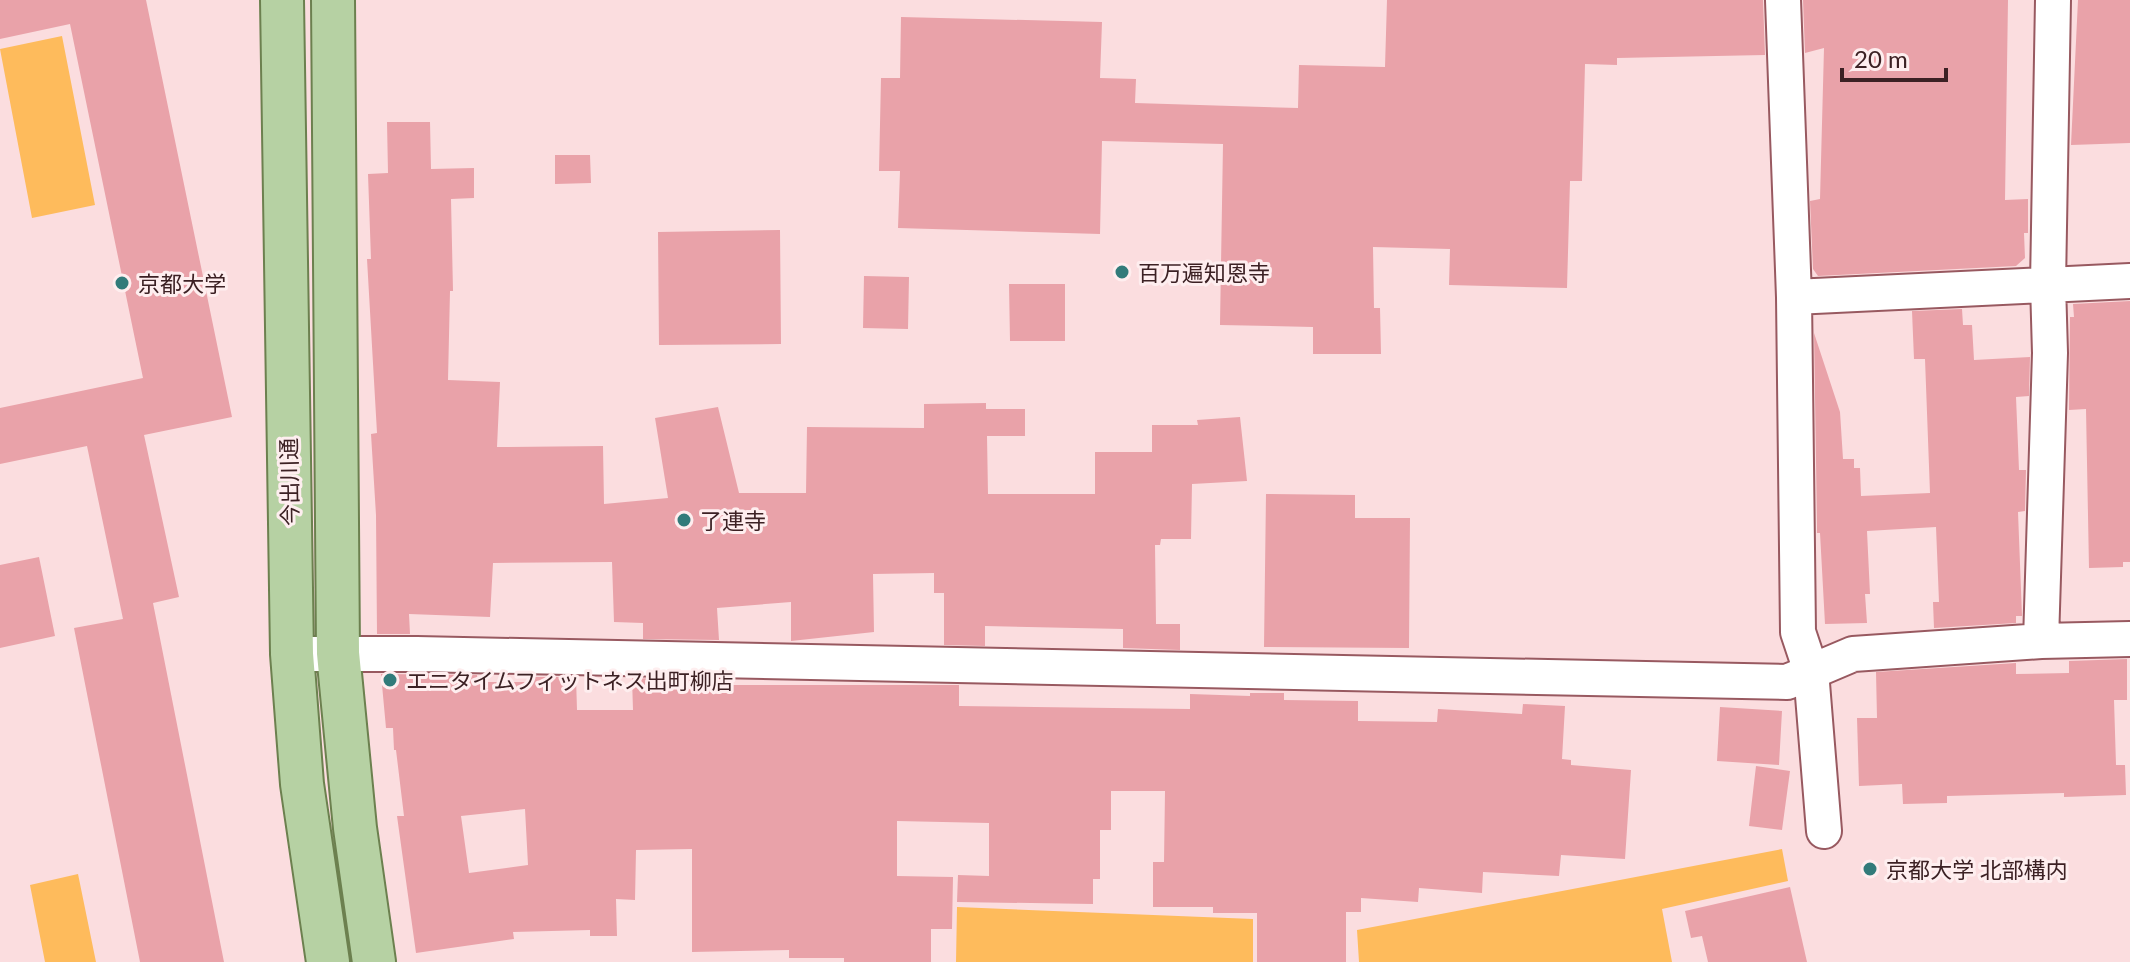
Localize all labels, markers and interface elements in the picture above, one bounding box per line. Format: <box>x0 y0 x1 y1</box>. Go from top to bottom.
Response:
scale bar <box>1842 32 1946 82</box>
text: 20 m <box>1854 44 1908 73</box>
place label: 百万遍知恩寺 <box>1138 259 1270 286</box>
marker: 百万遍知恩寺 <box>1113 263 1131 281</box>
place label: 京都大学 <box>138 270 226 297</box>
marker: 京都大学 <box>113 274 131 292</box>
street label: 今出川通 <box>275 438 303 526</box>
place label: 了連寺 <box>700 507 766 534</box>
marker: 了連寺 <box>675 511 693 529</box>
place label: エニタイムフィットネス出町柳店 <box>406 667 734 694</box>
marker: エニタイムフィットネス出町柳店 <box>381 671 399 689</box>
place label: 京都大学 北部構内 <box>1886 856 2068 883</box>
marker: 京都大学 北部構内 <box>1861 860 1879 878</box>

